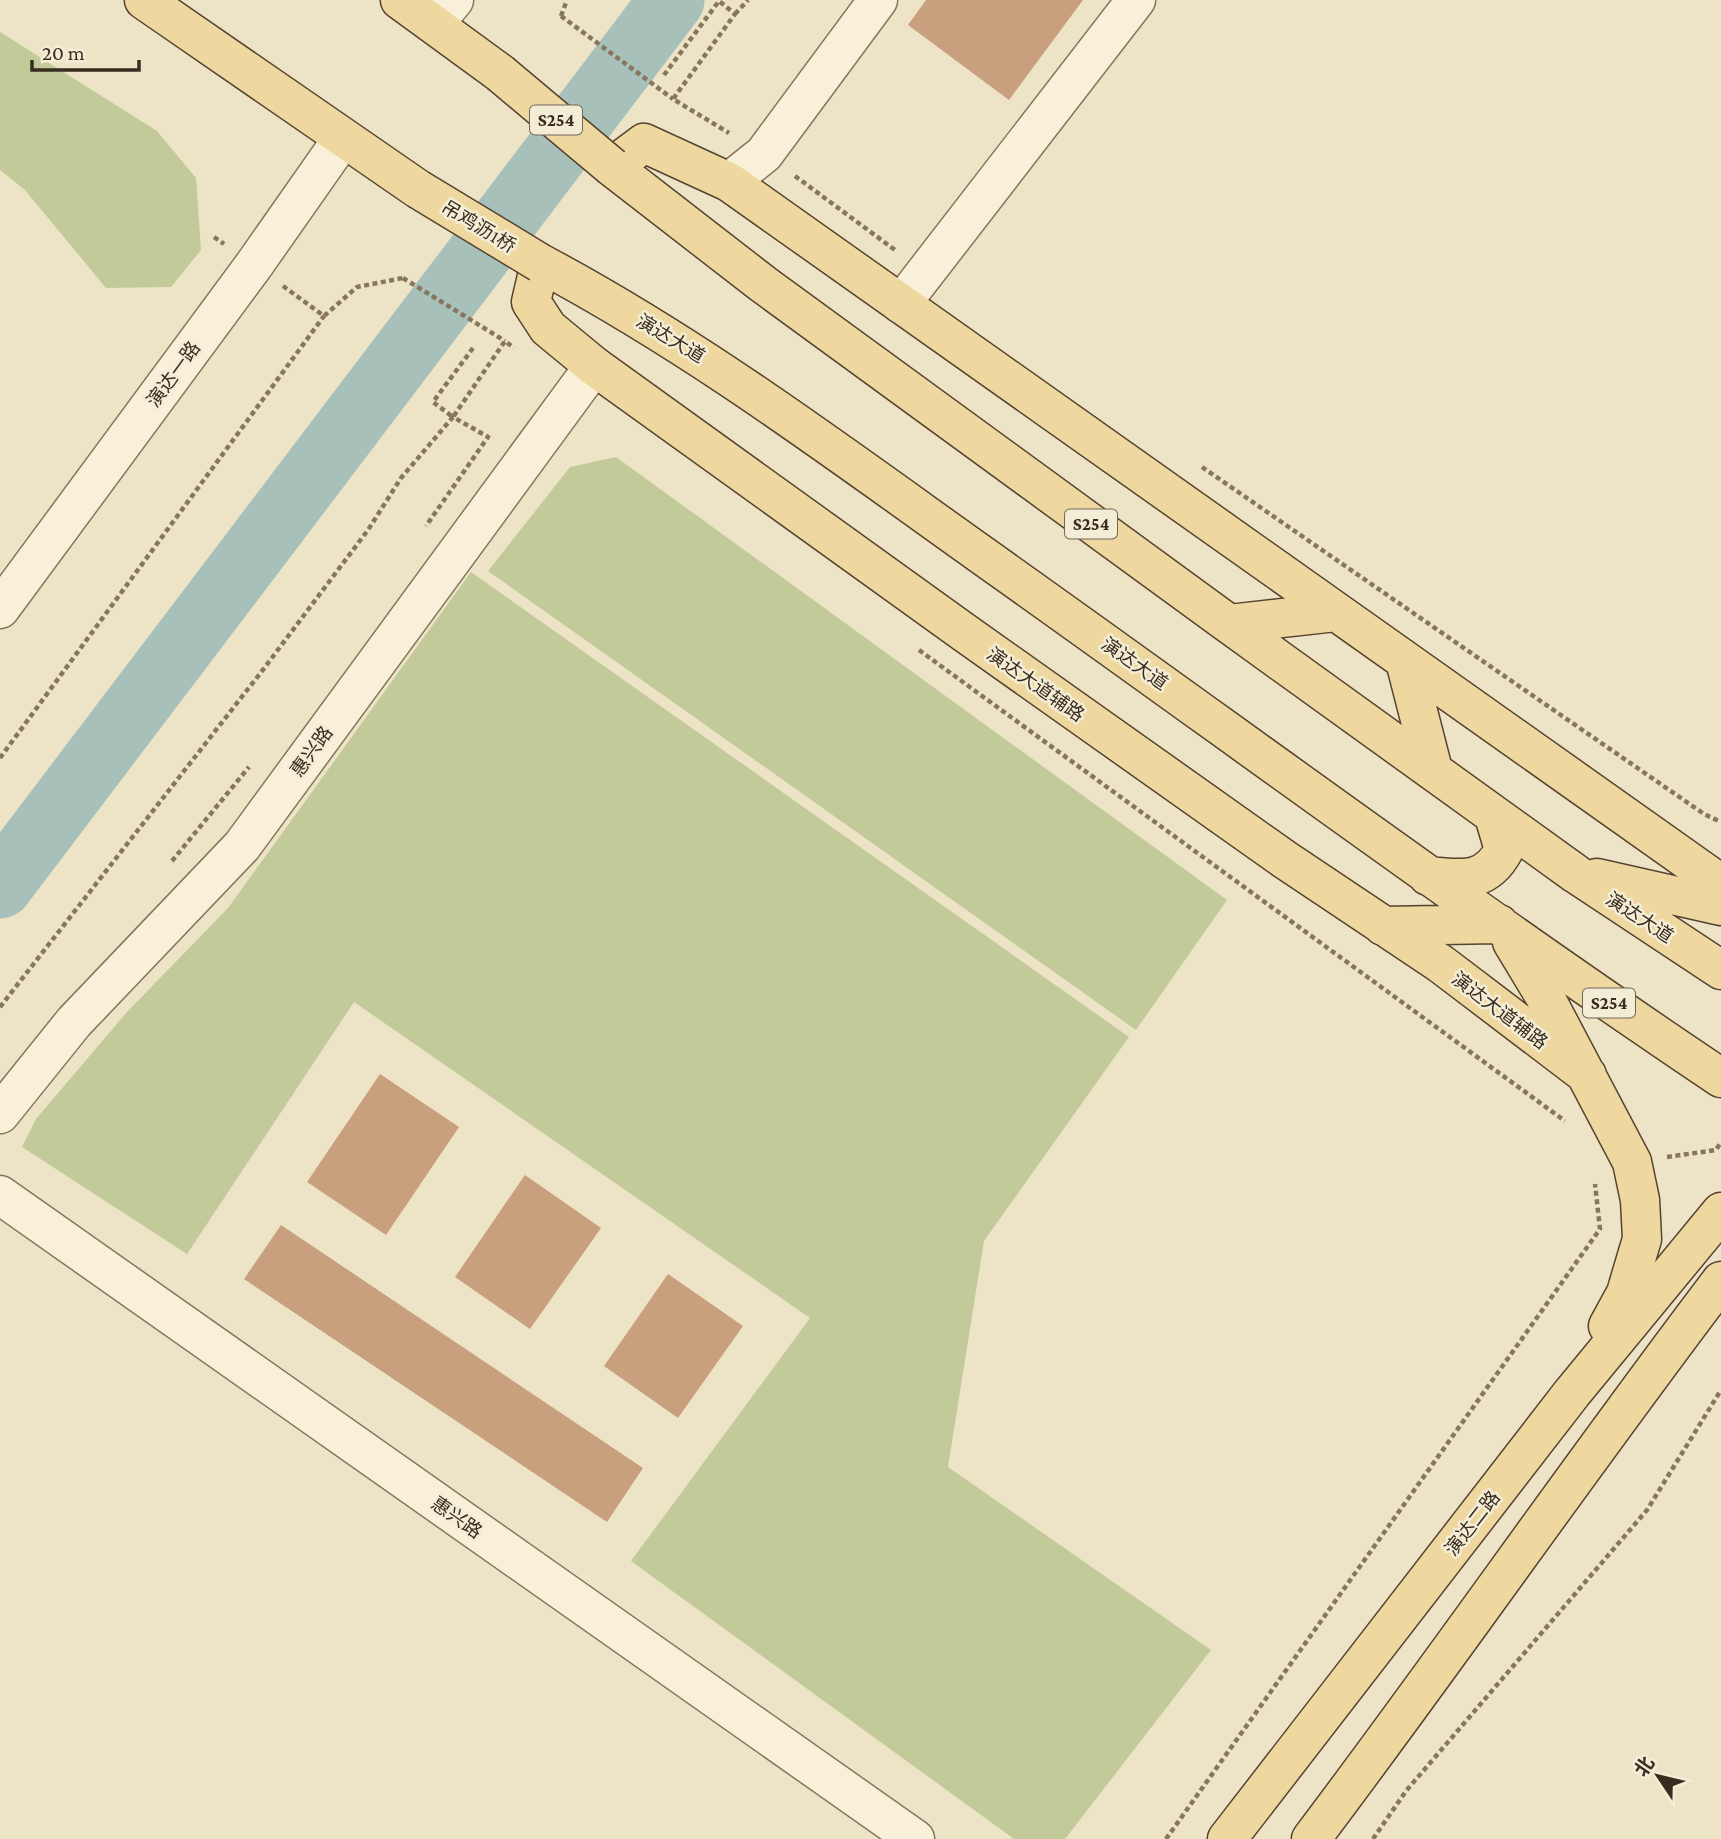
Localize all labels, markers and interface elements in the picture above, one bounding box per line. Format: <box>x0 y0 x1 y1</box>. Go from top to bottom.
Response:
scale bar <box>32 28 138 72</box>
text: 20 m <box>42 41 85 65</box>
road number: S254 <box>530 106 582 134</box>
street label: 吊鸡沥1桥 <box>438 196 519 257</box>
street label: 演达大道 <box>633 310 709 367</box>
street label: 演达一路 <box>143 337 204 411</box>
road number: S254 <box>1065 510 1117 538</box>
street label: 演达大道 <box>1098 633 1172 694</box>
street label: 演达大道辅路 <box>983 643 1088 726</box>
street label: 惠兴路 <box>286 722 337 781</box>
street label: 演达大道 <box>1602 888 1677 947</box>
street label: 演达大道辅路 <box>1448 968 1552 1053</box>
road number: S254 <box>1583 988 1635 1018</box>
street label: 演达二路 <box>1441 1487 1504 1560</box>
street label: 惠兴路 <box>427 1492 486 1542</box>
north arrow <box>1623 1741 1693 1811</box>
text: 北 <box>1630 1753 1659 1780</box>

